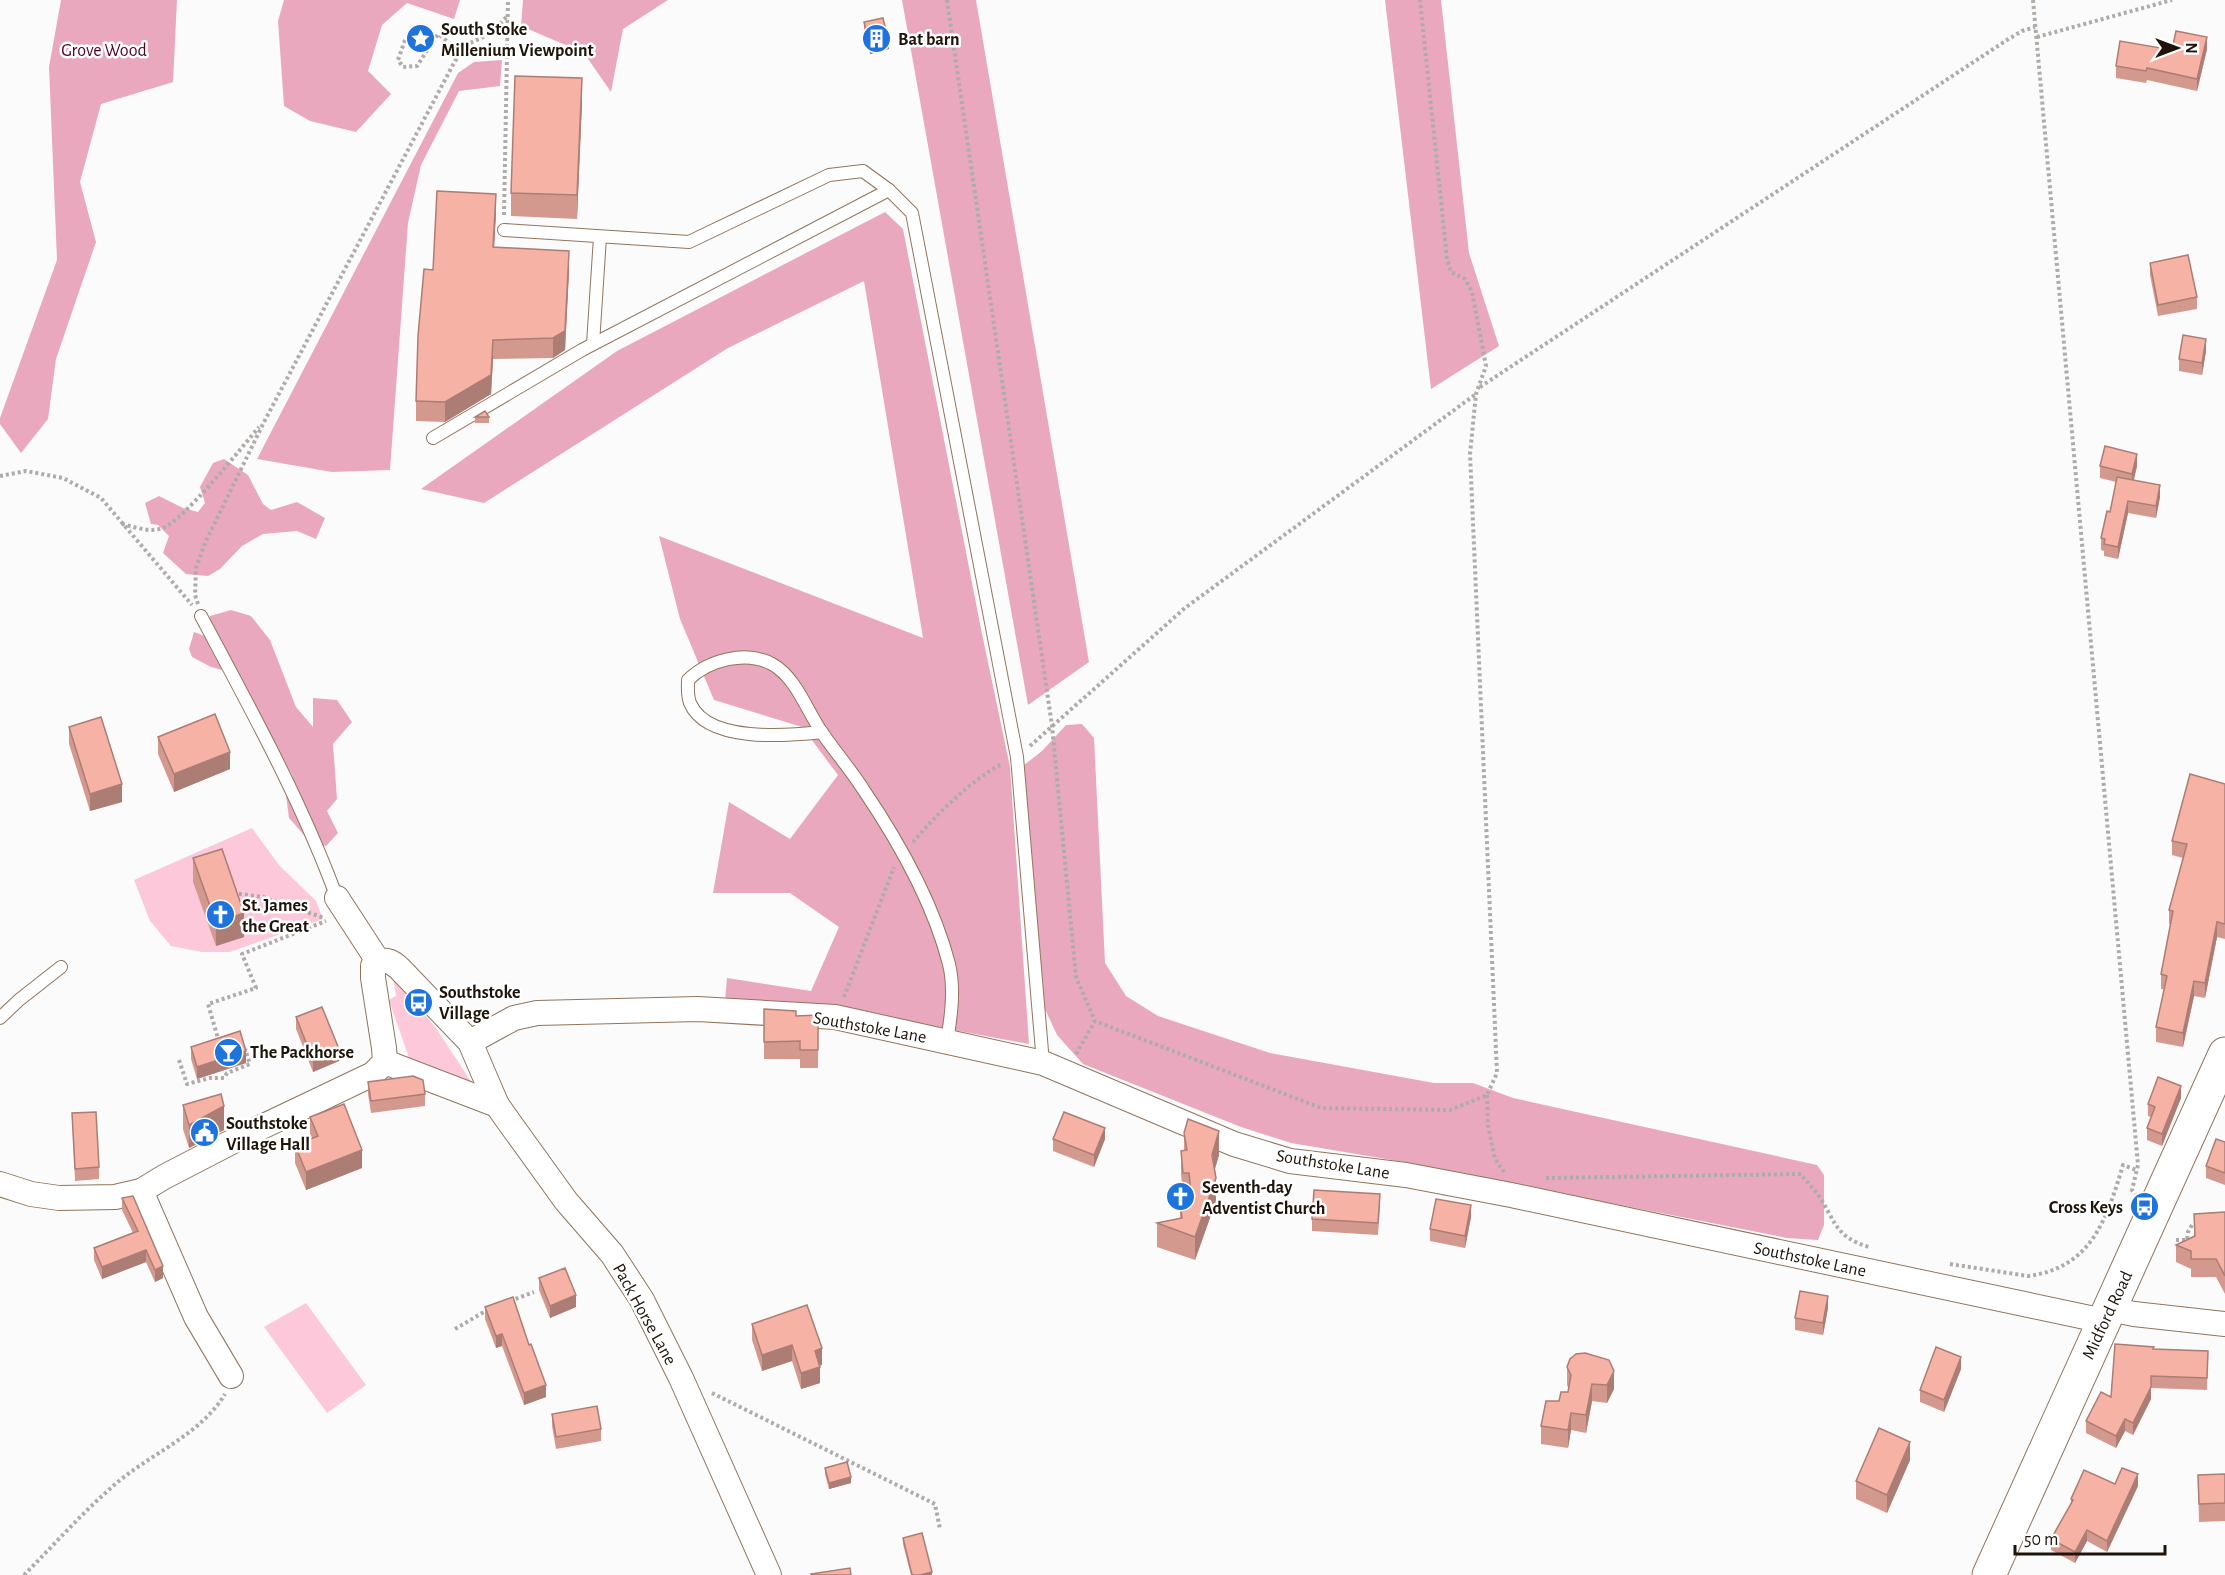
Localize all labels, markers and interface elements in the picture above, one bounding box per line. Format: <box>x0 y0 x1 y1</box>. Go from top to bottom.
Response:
north arrow <box>2147 18 2207 78</box>
place label: South Stoke Millenium Viewpoint <box>441 21 594 60</box>
place icon: South Stoke Millenium Viewpoint <box>404 23 436 55</box>
building icon: Bat barn <box>861 23 893 55</box>
place label: Bat barn <box>898 31 960 49</box>
park label: Grove Wood <box>61 42 147 60</box>
text: N <box>2183 42 2199 54</box>
place label: St. James the Great <box>242 897 309 936</box>
church icon: St. James the Great <box>205 899 237 931</box>
place label: Southstoke Village <box>439 984 521 1023</box>
bus stop icon: Southstoke Village <box>402 986 434 1018</box>
street label: Southstoke Lane <box>812 1009 928 1047</box>
bar icon: The Packhorse <box>213 1036 245 1068</box>
place label: The Packhorse <box>250 1044 354 1062</box>
place label: Southstoke Village Hall <box>226 1115 310 1154</box>
public building icon: Southstoke Village Hall <box>189 1117 221 1149</box>
street label: Southstoke Lane <box>1275 1147 1391 1183</box>
place label: Seventh-day Adventist Church <box>1202 1179 1325 1218</box>
church icon: Seventh-day Adventist Church <box>1165 1181 1197 1213</box>
bus stop icon: Cross Keys <box>2128 1191 2160 1223</box>
place label: Cross Keys <box>2049 1199 2123 1217</box>
street label: Southstoke Lane <box>1752 1239 1868 1281</box>
street label: Pack Horse Lane <box>609 1261 679 1368</box>
street label: Midford Road <box>2080 1268 2136 1363</box>
scale bar <box>2015 1518 2165 1556</box>
text: 50 m <box>2024 1531 2058 1549</box>

